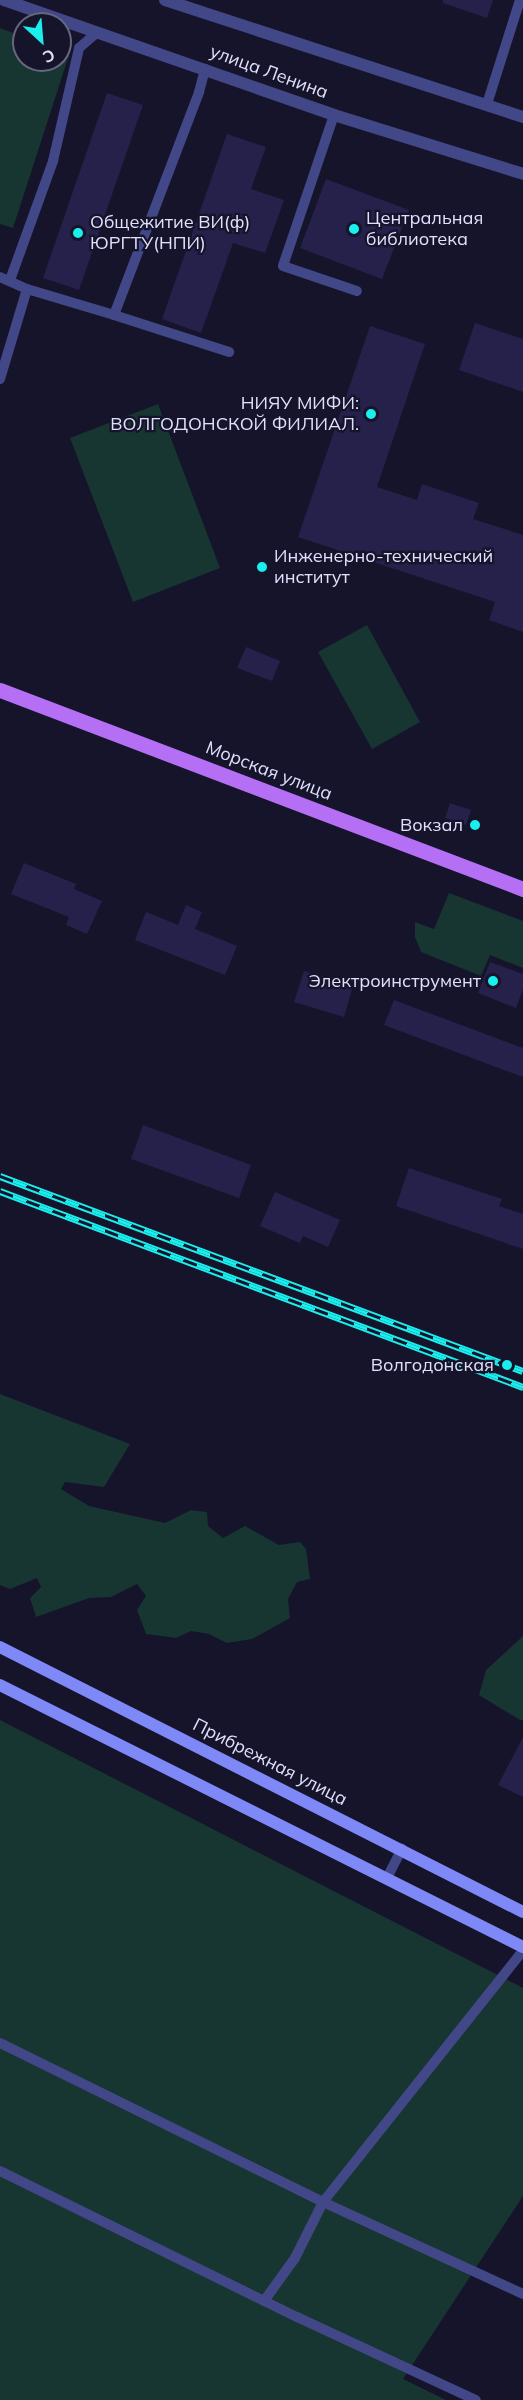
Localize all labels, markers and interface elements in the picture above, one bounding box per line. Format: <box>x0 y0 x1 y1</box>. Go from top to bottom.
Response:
north arrow <box>12 12 72 72</box>
street label: улица Ленина <box>207 41 331 103</box>
text: С <box>40 45 58 68</box>
place label: Центральная библиотека <box>366 208 483 250</box>
place label: Общежитие ВИ(ф) ЮРГТУ(НПИ) <box>90 212 250 254</box>
marker: Центральная библиотека <box>347 222 361 236</box>
marker: Общежитие ВИ(ф) ЮРГТУ(НПИ) <box>71 226 85 240</box>
place label: НИЯУ МИФИ: ВОЛГОДОНСКОЙ ФИЛИАЛ. <box>110 393 359 436</box>
marker: НИЯУ МИФИ: ВОЛГОДОНСКОЙ ФИЛИАЛ. <box>364 407 378 421</box>
place label: Инженерно-технический институт <box>274 546 493 588</box>
marker: Инженерно-технический институт <box>255 560 269 574</box>
street label: Морская улица <box>203 737 335 805</box>
place label: Вокзал <box>400 814 463 836</box>
marker: Вокзал <box>468 818 482 832</box>
place label: Электроинструмент <box>309 970 481 992</box>
marker: Электроинструмент <box>486 974 500 988</box>
place label: Волгодонская <box>371 1354 494 1376</box>
marker: Волгодонская <box>498 1356 516 1374</box>
street label: Прибрежная улица <box>189 1714 351 1810</box>

